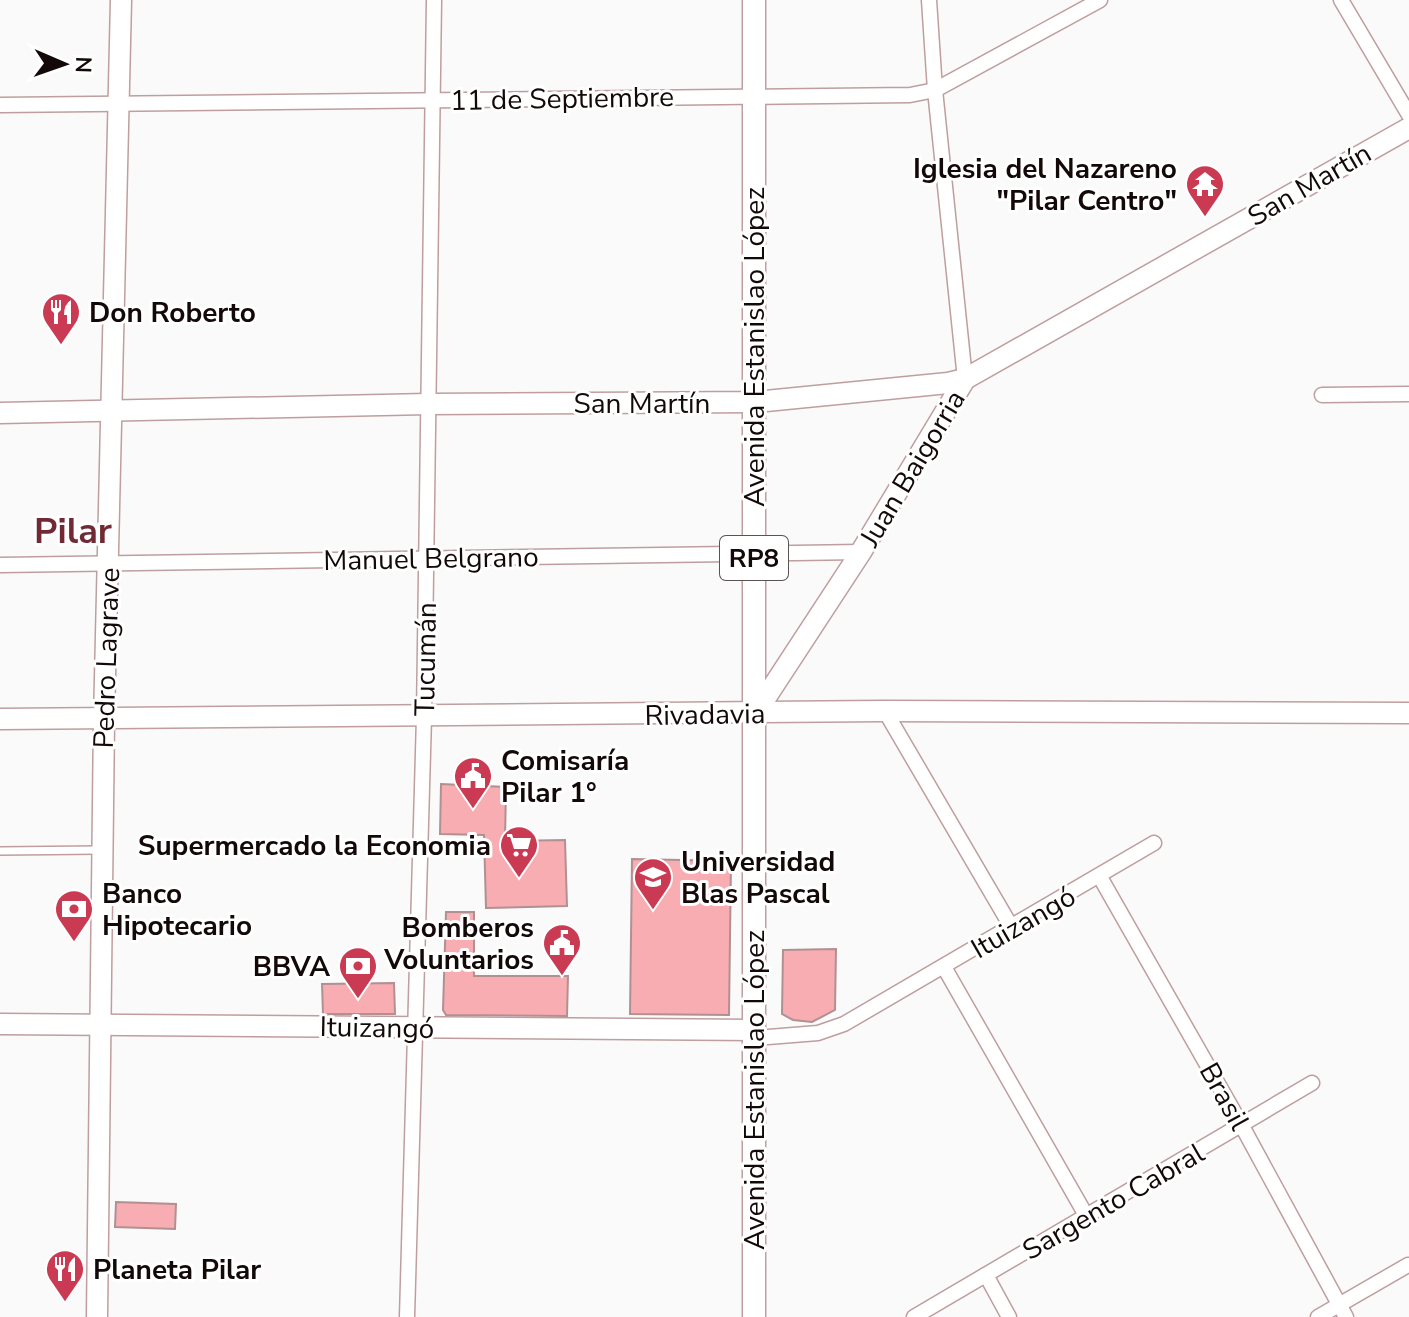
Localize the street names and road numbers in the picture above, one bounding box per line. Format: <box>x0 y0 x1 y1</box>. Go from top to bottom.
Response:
street label: 11 de Septiembre <box>450 78 674 120</box>
street label: San Martín <box>1241 134 1378 236</box>
street label: Avenida Estanislao López <box>736 187 774 507</box>
street label: Juan Baigorria <box>851 383 975 555</box>
street label: San Martín <box>574 385 710 423</box>
road number: RP8 <box>720 536 788 580</box>
street label: Manuel Belgrano <box>323 538 539 580</box>
street label: Pedro Lagrave <box>85 567 129 749</box>
street label: Tucumán <box>406 602 446 716</box>
street label: Rivadavia <box>644 695 766 735</box>
street label: Ituizangó <box>964 878 1083 968</box>
street label: Avenida Estanislao López <box>736 930 774 1250</box>
street label: Ituizangó <box>319 1008 435 1048</box>
street label: Brasil <box>1190 1056 1259 1138</box>
street label: Sargento Cabral <box>1016 1134 1212 1269</box>

